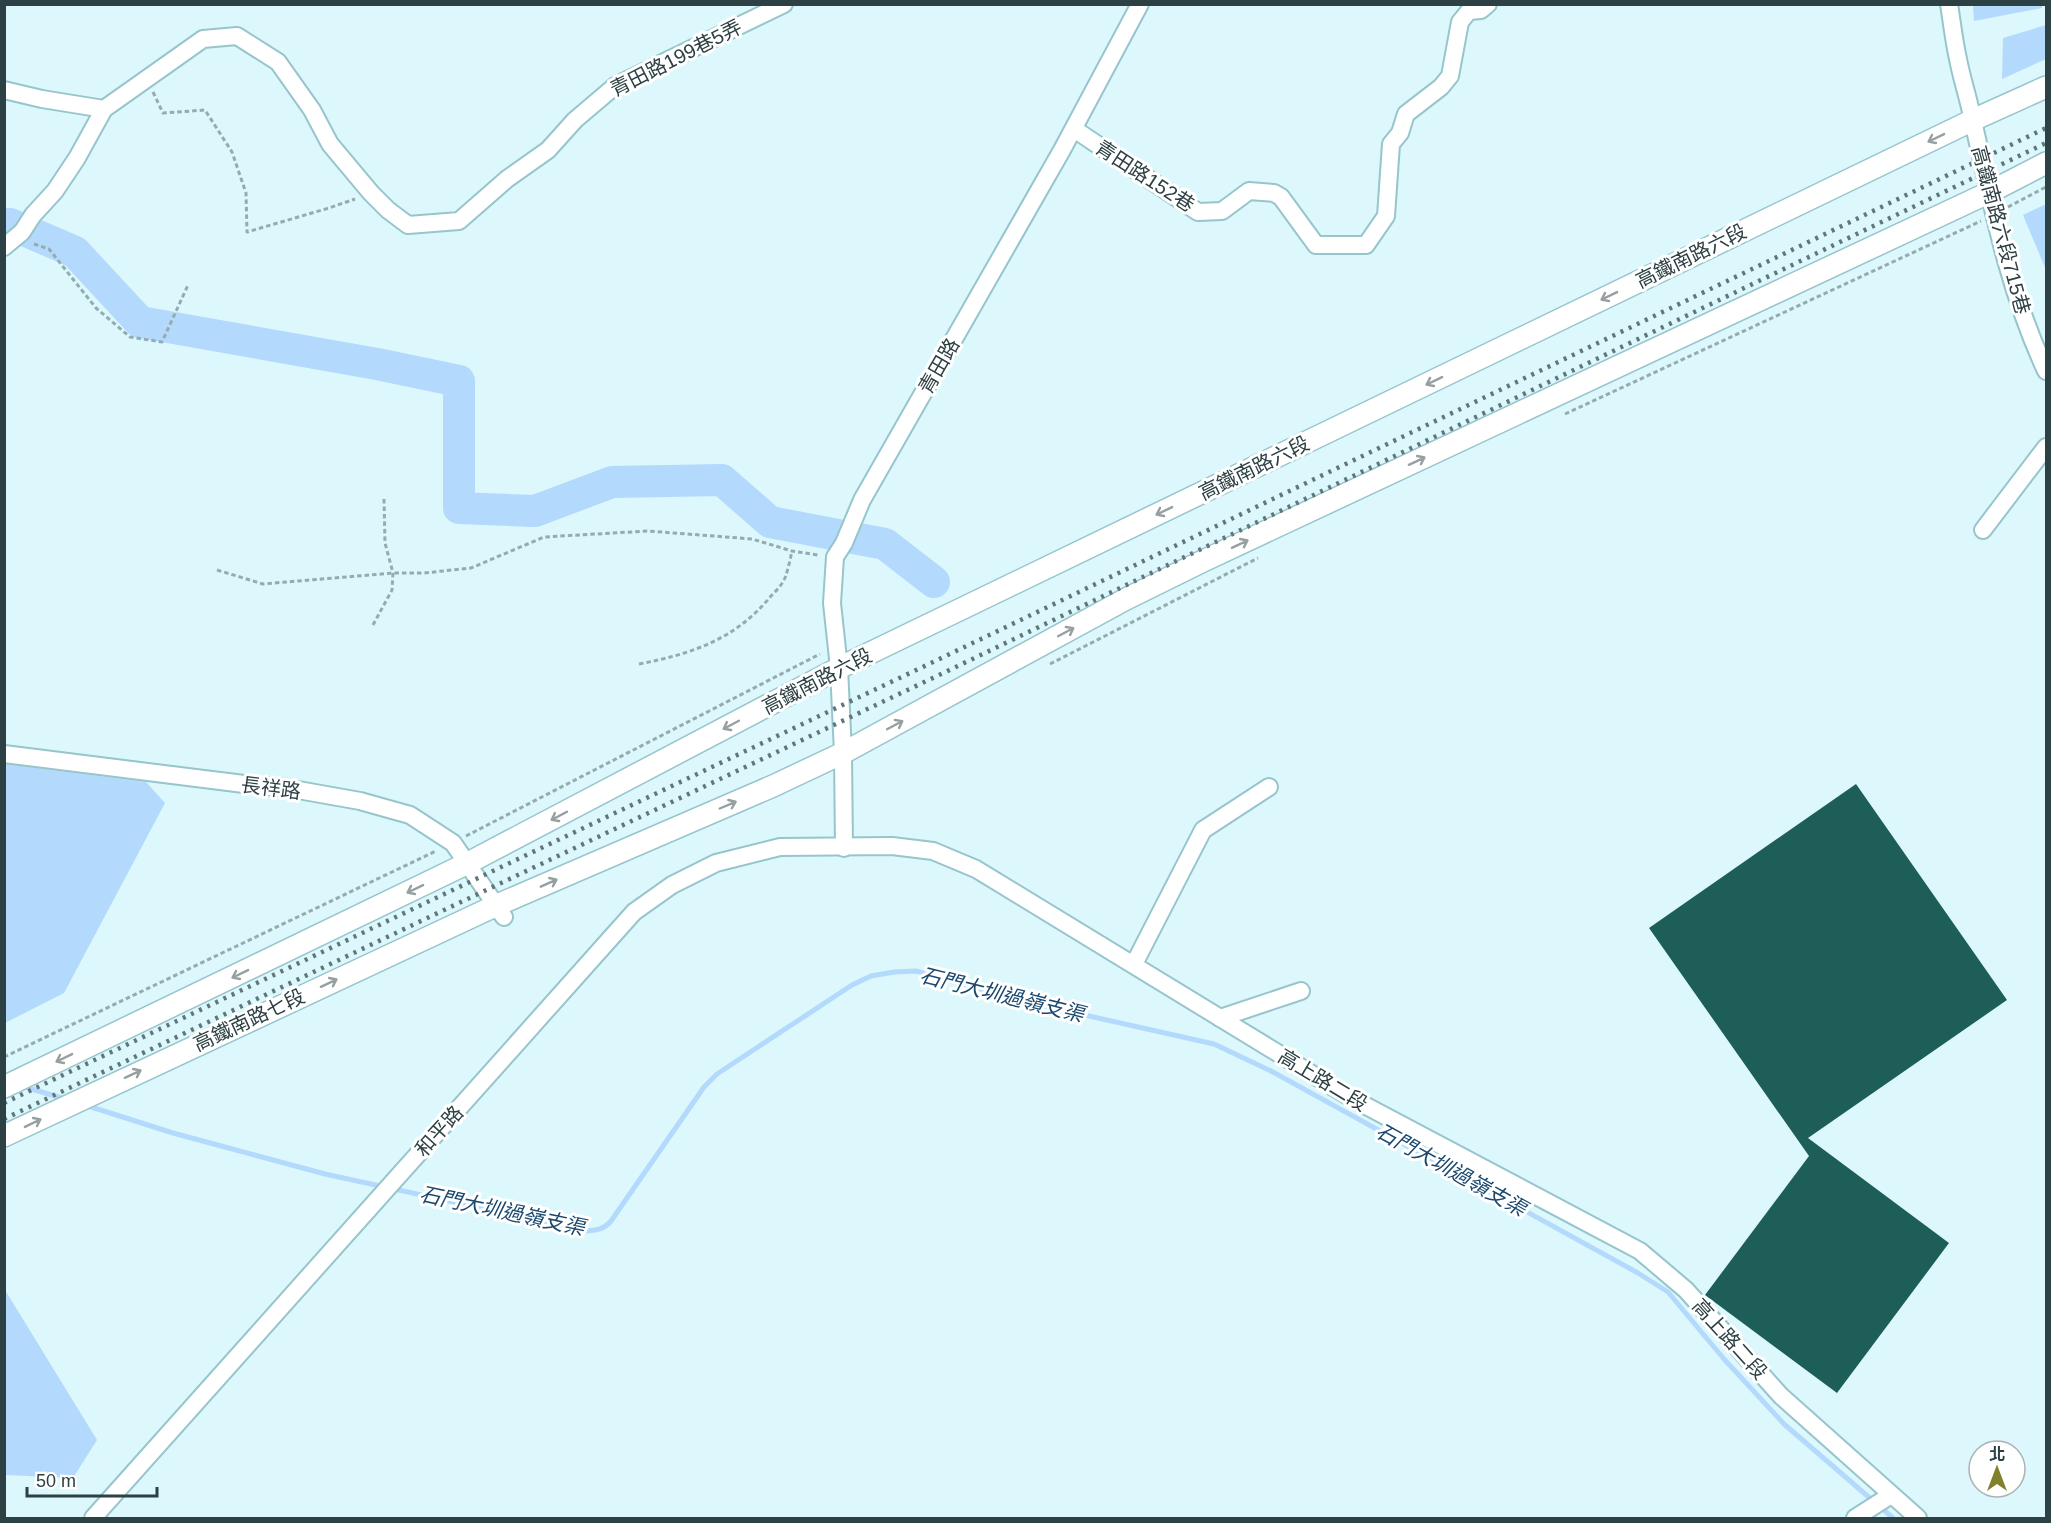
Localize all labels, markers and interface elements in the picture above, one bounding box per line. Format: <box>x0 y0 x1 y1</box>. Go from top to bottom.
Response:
street label: 青田路199巷5弄 <box>607 15 745 101</box>
one-way arrow <box>1928 132 1946 144</box>
street label: 青田路152巷 <box>1091 136 1199 216</box>
street label: 高鐵南路六段715巷 <box>1968 143 2034 317</box>
street label: 高鐵南路六段 <box>1632 220 1750 292</box>
one-way arrow <box>1601 290 1619 302</box>
street label: 青田路 <box>914 335 964 397</box>
one-way arrow <box>1425 375 1443 387</box>
street label: 高鐵南路六段 <box>1195 432 1313 504</box>
one-way arrow <box>1407 454 1425 466</box>
one-way arrow <box>1155 506 1173 518</box>
one-way arrow <box>1231 537 1249 549</box>
one-way arrow <box>1057 626 1074 638</box>
street label: 高鐵南路六段 <box>759 644 875 718</box>
one-way arrow <box>885 719 903 730</box>
one-way arrow <box>723 720 741 731</box>
street label: 長祥路 <box>240 773 302 803</box>
one-way arrow <box>718 799 736 811</box>
one-way arrow <box>551 810 568 822</box>
one-way arrow <box>539 877 557 888</box>
one-way arrow <box>407 883 425 895</box>
water label: 石門大圳過嶺支渠 <box>918 963 1089 1027</box>
one-way arrow <box>231 968 249 980</box>
one-way arrow <box>320 977 338 989</box>
street label: 高鐵南路七段 <box>190 985 308 1055</box>
street label: 高上路二段 <box>1274 1045 1372 1115</box>
one-way arrow <box>55 1053 73 1065</box>
one-way arrow <box>124 1068 142 1080</box>
street label: 和平路 <box>411 1101 467 1161</box>
one-way arrow <box>23 1116 41 1128</box>
water label: 石門大圳過嶺支渠 <box>1372 1119 1533 1222</box>
water label: 石門大圳過嶺支渠 <box>418 1182 590 1240</box>
street label: 高上路二段 <box>1688 1294 1772 1384</box>
north arrow <box>1967 1439 2027 1499</box>
text: 北 <box>1989 1446 2005 1463</box>
scale bar <box>27 1460 158 1498</box>
text: 50 m <box>36 1471 76 1491</box>

